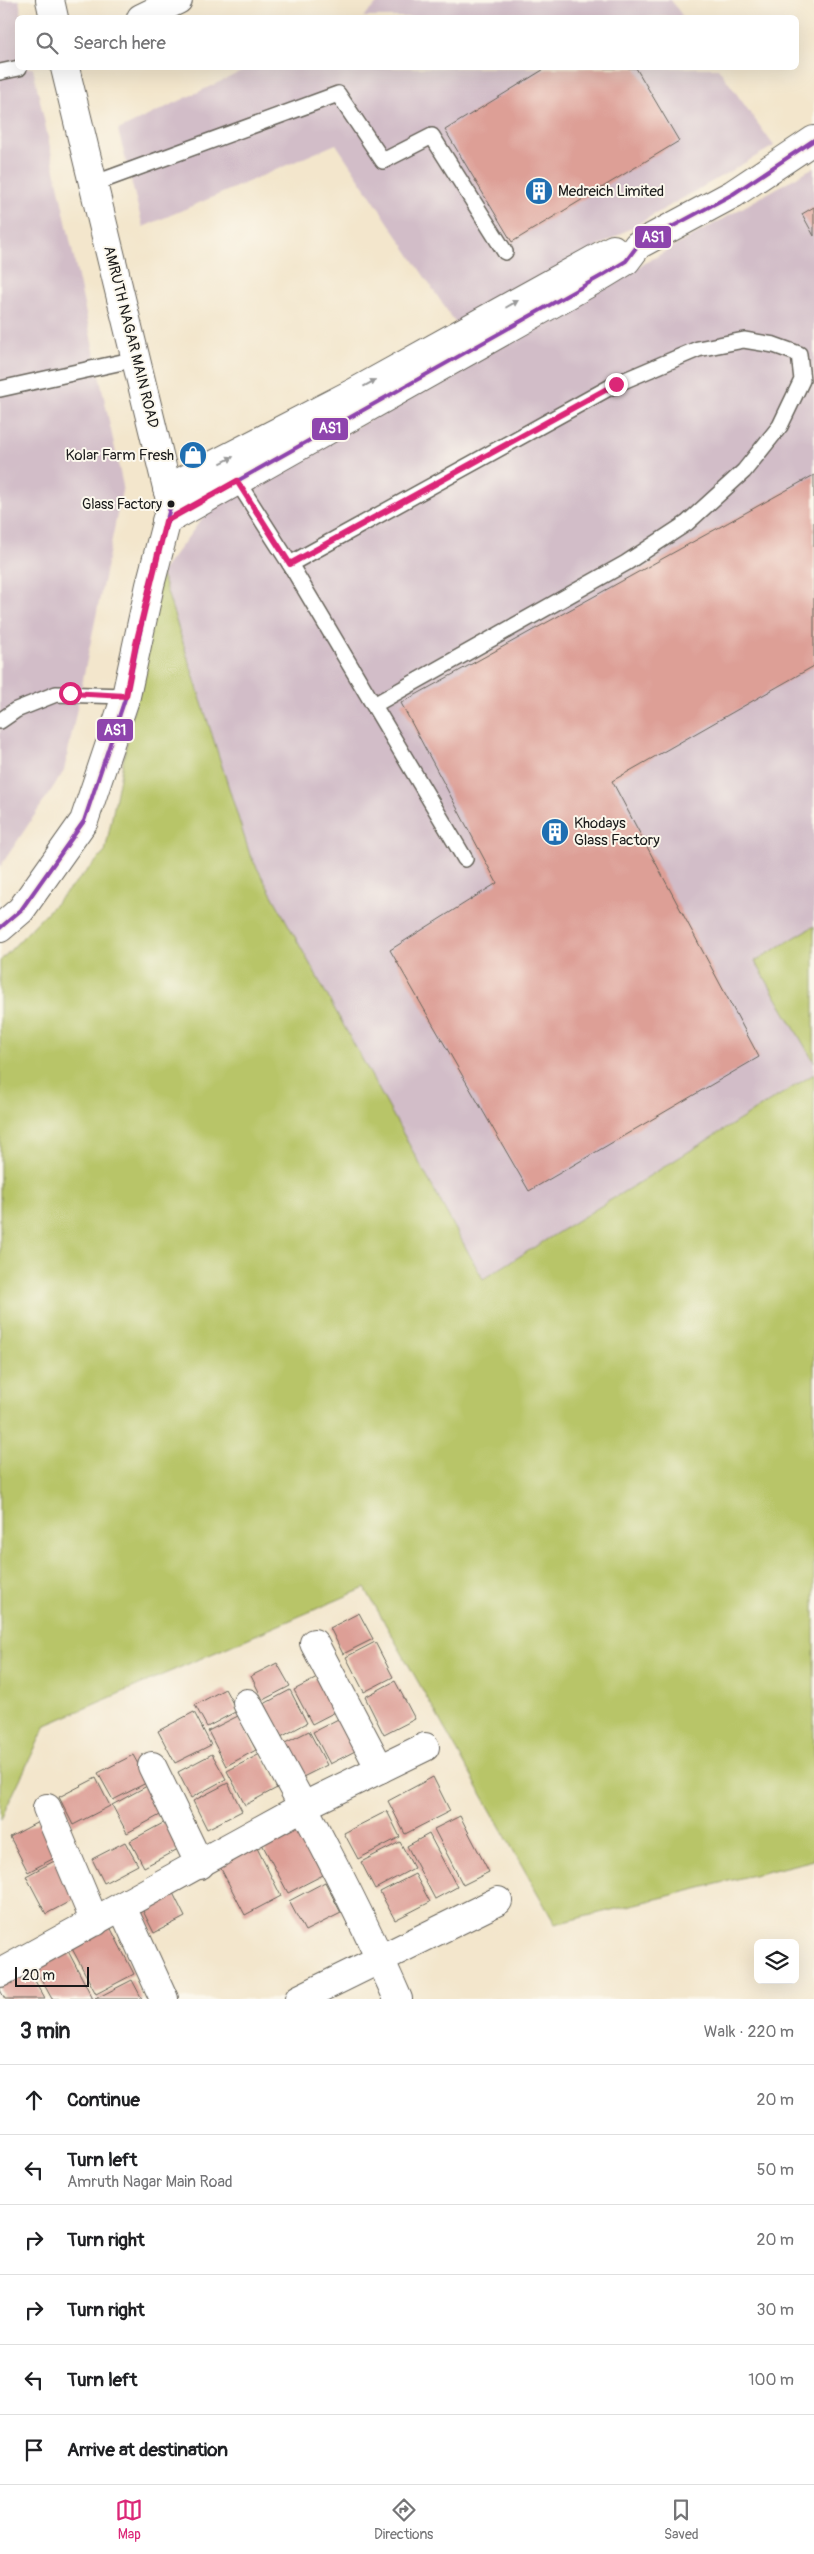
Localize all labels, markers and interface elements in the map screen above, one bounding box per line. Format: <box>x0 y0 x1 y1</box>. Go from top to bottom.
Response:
search box <box>15 15 799 70</box>
icon: search <box>33 29 61 57</box>
text: Search here <box>73 31 166 55</box>
building icon: Medreich Limited <box>524 176 554 206</box>
place label: Medreich Limited <box>558 182 664 201</box>
line badge: AS1 <box>634 225 672 249</box>
text: AS1 <box>642 229 664 246</box>
street label: AMRUTH NAGAR MAIN ROAD <box>99 244 163 430</box>
one-way arrow <box>506 300 519 309</box>
route end <box>605 373 628 396</box>
one-way arrow <box>363 379 377 388</box>
line badge: AS1 <box>311 417 349 441</box>
text: AS1 <box>319 420 341 437</box>
shop icon: Kolar Farm Fresh <box>178 440 208 470</box>
place label: Kolar Farm Fresh <box>65 446 174 465</box>
one-way arrow <box>219 456 234 464</box>
place label: Glass Factory <box>82 496 162 513</box>
marker: Glass Factory <box>166 499 176 509</box>
route start <box>59 682 82 705</box>
line badge: AS1 <box>96 718 134 742</box>
text: AS1 <box>104 722 126 739</box>
place label: Khodays Glass Factory <box>574 814 660 850</box>
building icon: Khodays Glass Factory <box>540 817 570 847</box>
map controls <box>754 1939 799 1984</box>
button: layers <box>754 1939 799 1984</box>
scale bar <box>15 1964 89 1987</box>
text: 20 m <box>22 1967 55 1984</box>
text: 3 min <box>20 2018 70 2045</box>
text: Walk · 220 m <box>704 2022 794 2042</box>
icon: ahead <box>20 2086 48 2114</box>
text: Continue <box>67 2088 140 2112</box>
text: 20 m <box>756 2090 794 2110</box>
text: Turn left <box>67 2148 137 2172</box>
icon: left <box>20 2156 48 2184</box>
text: 50 m <box>757 2160 794 2180</box>
text: Amruth Nagar Main Road <box>67 2172 233 2192</box>
icon: right <box>20 2226 48 2254</box>
text: Turn right <box>67 2228 145 2252</box>
text: 20 m <box>756 2230 794 2250</box>
icon: right <box>20 2296 48 2324</box>
text: Turn right <box>67 2298 145 2322</box>
text: 30 m <box>756 2300 794 2320</box>
icon: left <box>20 2366 48 2394</box>
text: Turn left <box>67 2368 137 2392</box>
text: 100 m <box>748 2370 794 2390</box>
icon: arrive <box>20 2436 48 2464</box>
text: Arrive at destination <box>67 2438 228 2462</box>
tab: Map <box>115 2496 143 2543</box>
tab: Directions <box>374 2496 433 2543</box>
tab: Saved <box>664 2496 699 2543</box>

